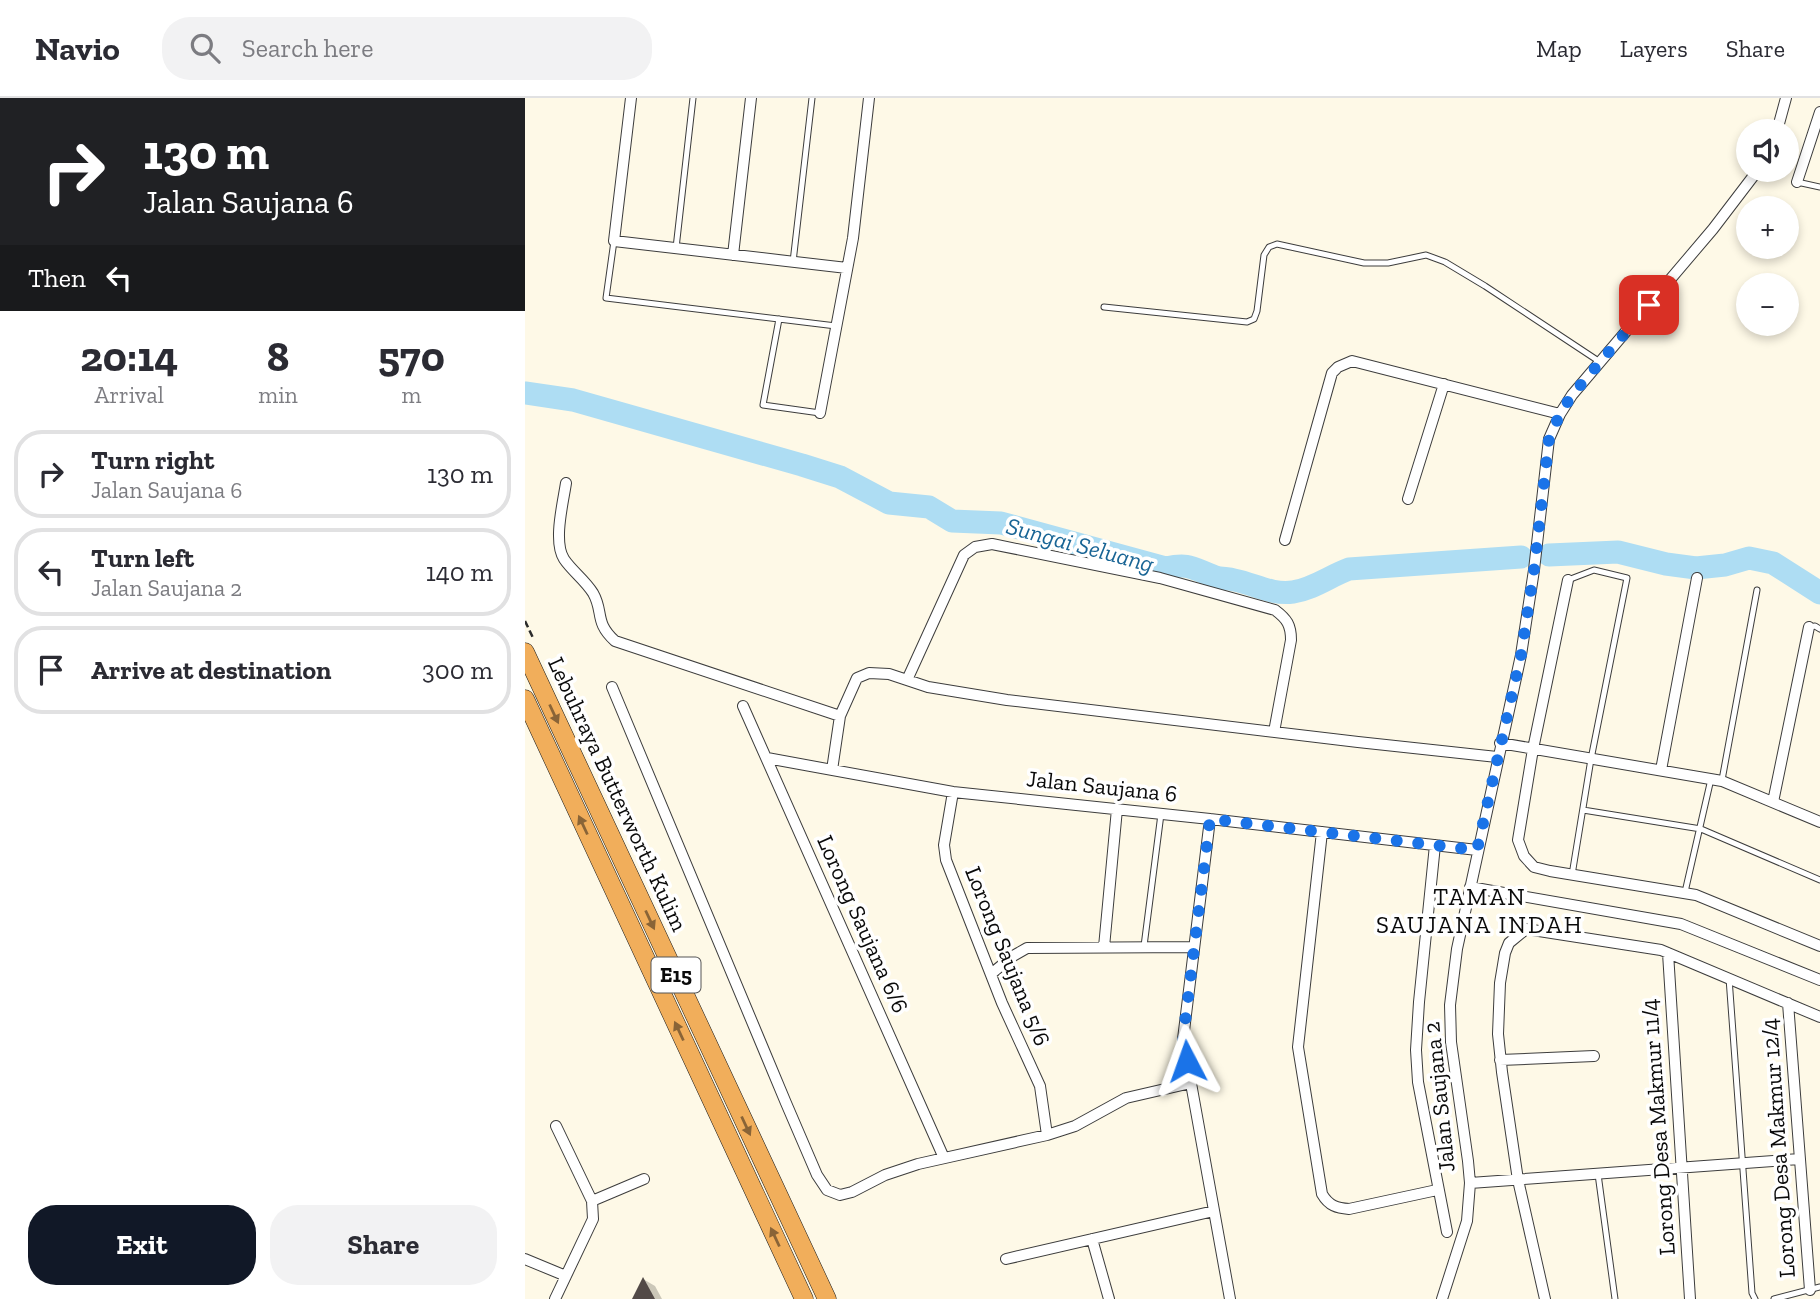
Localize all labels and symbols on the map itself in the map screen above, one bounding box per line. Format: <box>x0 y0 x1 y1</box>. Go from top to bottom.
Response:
pin <box>1619 275 1679 335</box>
water label: Sungai Seluang <box>1003 511 1158 578</box>
street label: Lebuhraya Butterworth Kulim <box>542 652 694 936</box>
one-way arrow <box>548 704 560 724</box>
street label: Jalan Saujana 6 <box>1025 764 1179 808</box>
one-way arrow <box>578 815 589 835</box>
street label: Lorong Saujana 6/6 <box>811 831 915 1017</box>
street label: Lorong Saujana 5/6 <box>959 862 1057 1050</box>
district label: TAMAN SAUJANA INDAH <box>1376 882 1584 939</box>
one-way arrow <box>644 910 656 930</box>
road number: E15 <box>652 958 701 992</box>
street label: Lorong Desa Makmur 11/4 <box>1635 998 1681 1256</box>
street label: Lorong Desa Makmur 12/4 <box>1755 1017 1801 1279</box>
street label: Jalan Saujana 2 <box>1417 1020 1461 1174</box>
one-way arrow <box>674 1021 685 1041</box>
position arrow <box>1150 1024 1224 1098</box>
one-way arrow <box>740 1116 752 1136</box>
one-way arrow <box>770 1227 781 1247</box>

